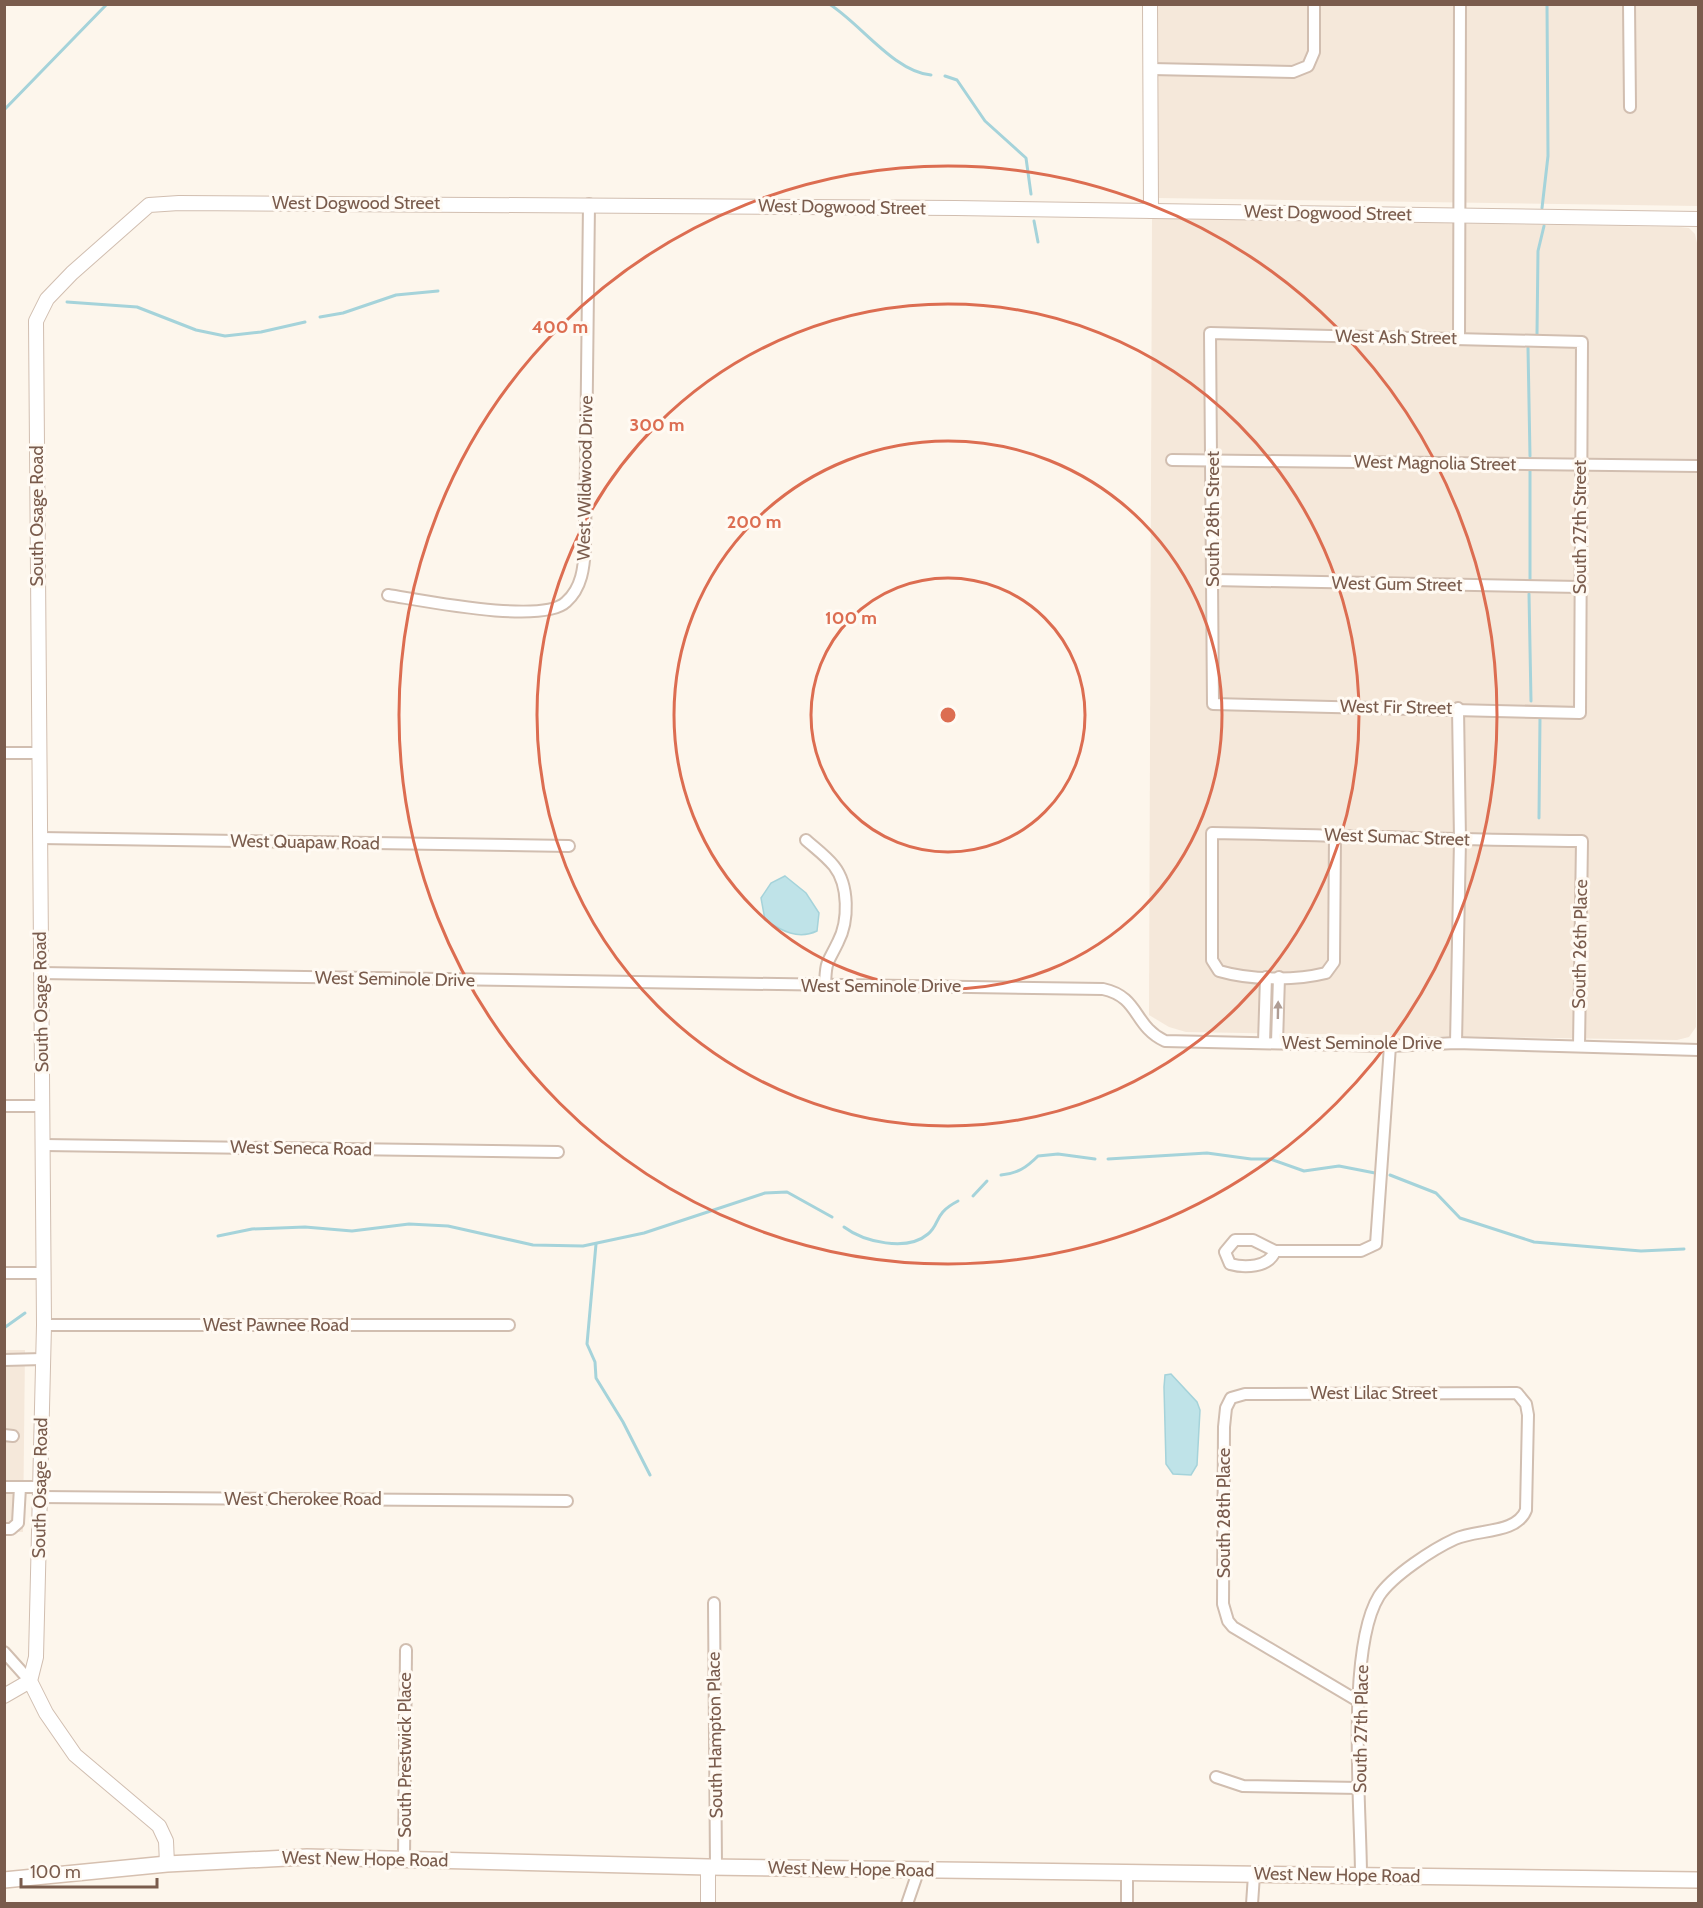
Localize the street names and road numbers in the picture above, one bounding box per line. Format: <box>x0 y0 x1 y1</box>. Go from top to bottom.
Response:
street label: West Dogwood Street <box>272 192 440 214</box>
street label: West Dogwood Street <box>758 195 926 219</box>
street label: West Dogwood Street <box>1244 201 1412 225</box>
street label: West Ash Street <box>1335 325 1457 349</box>
street label: West Wildwood Drive <box>573 395 597 561</box>
street label: South Osage Road <box>26 446 48 586</box>
street label: South 28th Street <box>1202 451 1224 587</box>
street label: West Magnolia Street <box>1354 451 1516 475</box>
street label: South 27th Street <box>1569 460 1591 594</box>
street label: West Gum Street <box>1332 572 1462 596</box>
street label: West Fir Street <box>1340 695 1452 719</box>
street label: West Sumac Street <box>1324 823 1470 851</box>
street label: West Quapaw Road <box>230 830 380 854</box>
street label: South 26th Place <box>1568 879 1592 1009</box>
street label: South Osage Road <box>29 931 53 1073</box>
street label: West Seminole Drive <box>315 967 475 991</box>
street label: West Seminole Drive <box>801 975 961 997</box>
street label: West Seminole Drive <box>1282 1032 1442 1054</box>
street label: West Seneca Road <box>230 1136 372 1160</box>
street label: West Pawnee Road <box>203 1314 349 1336</box>
street label: West Lilac Street <box>1310 1382 1438 1404</box>
street label: South Osage Road <box>28 1417 52 1559</box>
street label: South 28th Place <box>1213 1448 1235 1578</box>
street label: West Cherokee Road <box>224 1488 382 1510</box>
street label: South Hampton Place <box>703 1651 727 1819</box>
street label: South 27th Place <box>1349 1665 1373 1793</box>
street label: South Prestwick Place <box>394 1672 416 1838</box>
street label: West New Hope Road <box>282 1847 448 1871</box>
street label: West New Hope Road <box>768 1857 934 1881</box>
street label: West New Hope Road <box>1254 1863 1420 1887</box>

